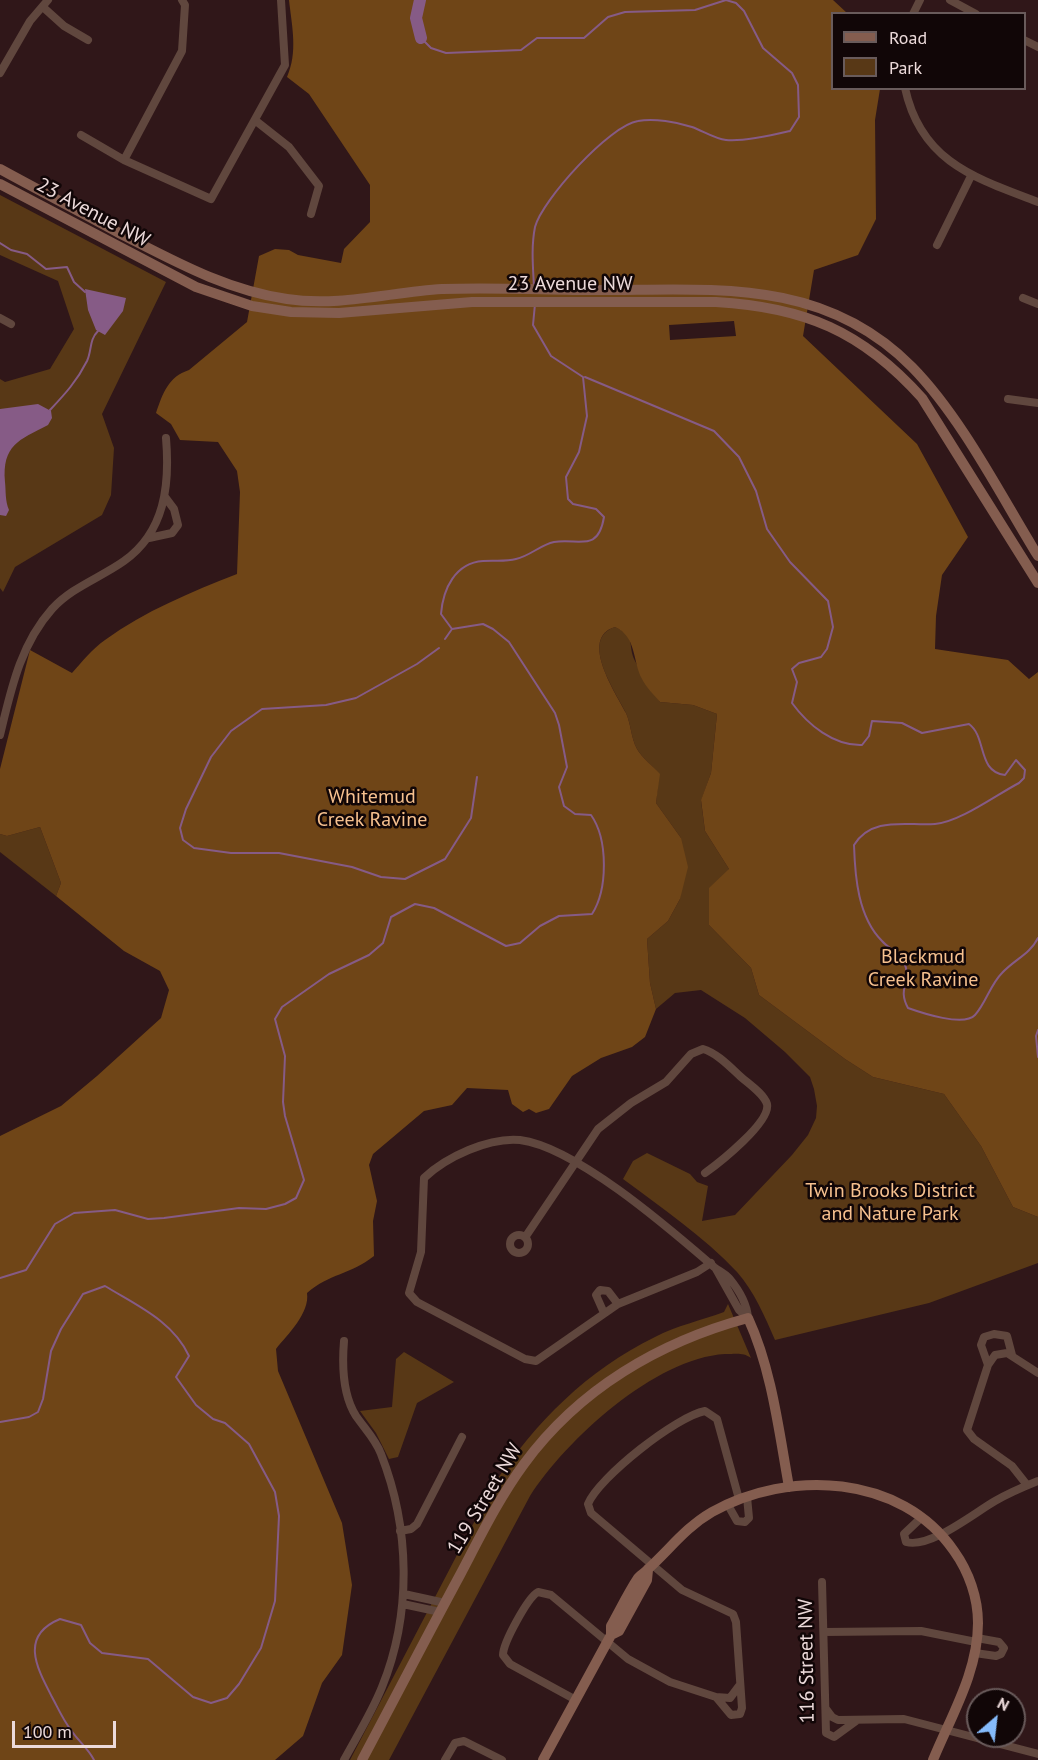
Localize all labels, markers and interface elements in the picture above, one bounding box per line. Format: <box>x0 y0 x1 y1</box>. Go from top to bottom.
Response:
legend <box>831 12 1026 90</box>
text: Road <box>889 26 927 49</box>
text: Park <box>889 56 922 79</box>
street label: 23 Avenue NW <box>32 173 154 253</box>
street label: 23 Avenue NW <box>508 272 632 296</box>
park label: Whitemud Creek Ravine <box>317 785 427 832</box>
park label: Blackmud Creek Ravine <box>868 945 978 992</box>
park label: Twin Brooks District and Nature Park <box>805 1179 975 1226</box>
street label: 119 Street NW <box>443 1439 527 1559</box>
street label: 116 Street NW <box>794 1599 820 1723</box>
north arrow <box>966 1688 1026 1748</box>
text: N <box>994 1693 1013 1715</box>
scale bar <box>15 1709 118 1747</box>
text: 100 m <box>23 1720 72 1743</box>

